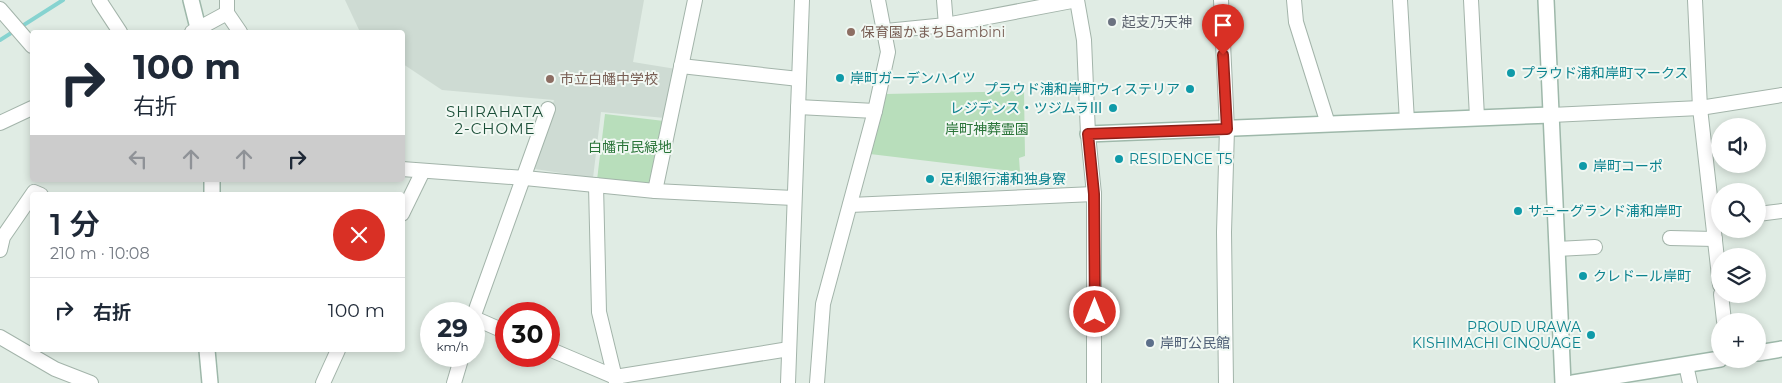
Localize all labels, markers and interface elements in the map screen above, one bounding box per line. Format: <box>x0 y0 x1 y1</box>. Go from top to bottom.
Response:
pin <box>1202 4 1244 55</box>
icon: arrive <box>1209 11 1237 39</box>
place label: 起支乃天神 <box>1122 13 1192 31</box>
marker: 起支乃天神 <box>1106 16 1118 28</box>
place label: 保育園かまちBambini <box>861 23 1005 41</box>
marker: 保育園かまちBambini <box>845 26 857 38</box>
text: 100 m <box>133 45 241 88</box>
icon: right <box>50 50 115 115</box>
place label: プラウド浦和岸町マークス <box>1521 64 1689 82</box>
marker: プラウド浦和岸町マークス <box>1505 67 1517 79</box>
place label: 岸町ガーデンハイツ <box>850 69 976 87</box>
place label: 市立白幡中学校 <box>560 70 658 88</box>
marker: 岸町ガーデンハイツ <box>834 72 846 84</box>
marker: 市立白幡中学校 <box>544 73 556 85</box>
place label: プラウド浦和岸町ウィステリア <box>984 80 1180 98</box>
marker: プラウド浦和岸町ウィステリア <box>1184 83 1196 95</box>
text: 右折 <box>133 93 177 120</box>
place label: レジデンス・ツジムラⅢ <box>950 99 1103 117</box>
district label: SHIRAHATA 2-CHOME <box>446 102 544 138</box>
marker: レジデンス・ツジムラⅢ <box>1107 102 1119 114</box>
map controls <box>1711 118 1766 368</box>
button: sound <box>1711 118 1766 173</box>
park label: 岸町神葬霊園 <box>945 120 1029 138</box>
park label: 白幡市民緑地 <box>588 138 672 156</box>
icon: left <box>124 145 152 173</box>
icon: ahead <box>177 145 205 173</box>
icon: ahead <box>230 145 258 173</box>
icon: right <box>283 145 311 173</box>
place label: RESIDENCE T5 <box>1129 150 1233 168</box>
marker: RESIDENCE T5 <box>1113 153 1125 165</box>
place label: 岸町コーポ <box>1593 157 1663 175</box>
marker: 岸町コーポ <box>1577 160 1589 172</box>
place label: 足利銀行浦和独身寮 <box>940 170 1066 188</box>
marker: 足利銀行浦和独身寮 <box>924 173 936 185</box>
button: search <box>1711 183 1766 238</box>
place label: サニーグランド浦和岸町 <box>1528 202 1682 220</box>
marker: サニーグランド浦和岸町 <box>1512 205 1524 217</box>
text: 1 分 <box>50 206 100 243</box>
button: close <box>333 209 385 261</box>
text: 210 m · 10:08 <box>50 244 150 263</box>
button: layers <box>1711 248 1766 303</box>
place label: クレドール岸町 <box>1593 267 1691 285</box>
marker: クレドール岸町 <box>1577 270 1589 282</box>
position arrow <box>1068 285 1120 337</box>
icon: right <box>50 296 78 324</box>
text: 100 m <box>328 299 385 322</box>
text: 右折 <box>93 301 131 324</box>
speed limit sign: 30 <box>495 302 560 367</box>
text: 29 <box>437 313 468 343</box>
button: + <box>1711 313 1766 368</box>
place label: PROUD URAWA KISHIMACHI CINQUAGE <box>1412 318 1582 352</box>
marker: PROUD URAWA KISHIMACHI CINQUAGE <box>1585 329 1597 341</box>
place label: 岸町公民館 <box>1160 334 1230 352</box>
marker: 岸町公民館 <box>1144 337 1156 349</box>
text: km/h <box>436 339 469 354</box>

